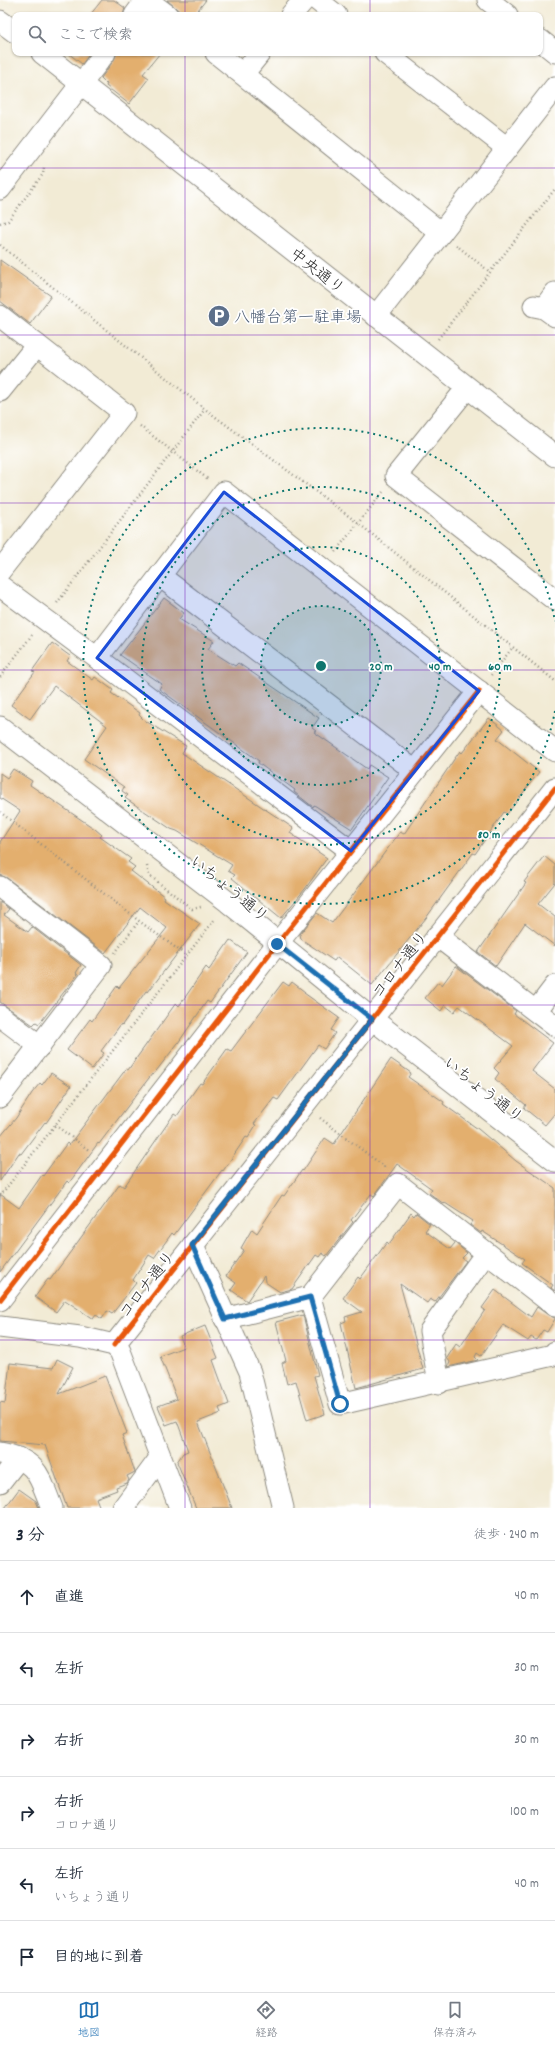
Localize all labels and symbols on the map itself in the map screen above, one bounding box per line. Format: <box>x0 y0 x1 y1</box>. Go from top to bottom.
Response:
street label: 中央通り <box>284 243 349 301</box>
parking icon: 八幡台第一駐車場 <box>206 303 232 329</box>
place label: 八幡台第一駐車場 <box>234 307 362 330</box>
centre of rings <box>314 659 328 673</box>
text: 20 m <box>370 659 392 676</box>
text: 40 m <box>429 659 451 676</box>
text: 60 m <box>488 659 512 676</box>
text: 80 m <box>478 827 500 844</box>
street label: いちょう通り <box>184 851 273 929</box>
street label: コロナ通り <box>367 927 435 1004</box>
route end <box>268 935 286 953</box>
street label: いちょう通り <box>438 1052 527 1130</box>
street label: コロナ通り <box>114 1247 182 1324</box>
route start <box>331 1395 349 1413</box>

